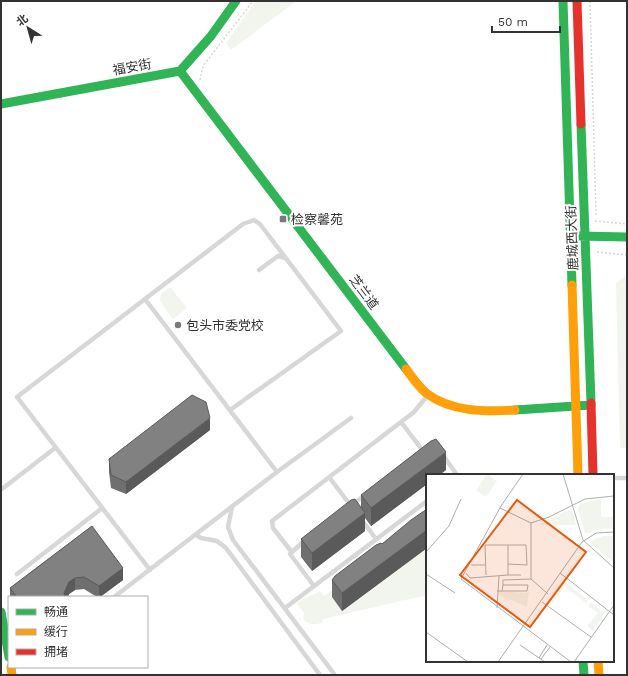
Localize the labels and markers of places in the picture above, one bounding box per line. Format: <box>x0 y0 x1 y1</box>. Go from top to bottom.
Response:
place label: 检察馨苑 <box>291 212 343 227</box>
marker: 检察馨苑 <box>278 214 288 224</box>
place label: 包头市委党校 <box>186 318 264 333</box>
marker: 包头市委党校 <box>173 320 183 330</box>

